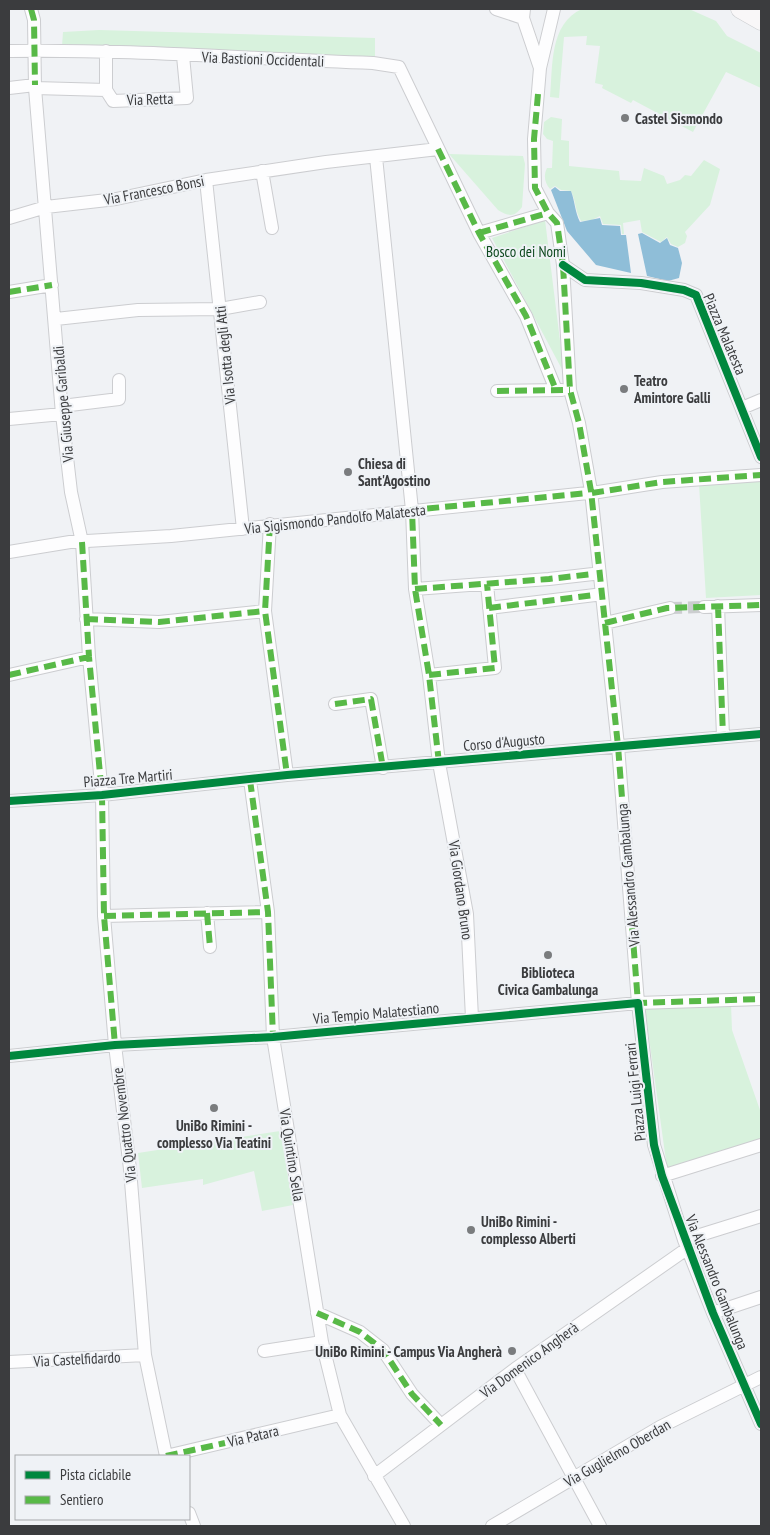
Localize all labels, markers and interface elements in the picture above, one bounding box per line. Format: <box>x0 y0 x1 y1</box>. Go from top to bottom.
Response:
street label: Via Bastioni Occidentali <box>200 47 325 71</box>
street label: Via Retta <box>125 89 174 109</box>
place label: Castel Sismondo <box>635 109 723 128</box>
marker: Castel Sismondo <box>619 112 631 124</box>
street label: Via Francesco Bonsi <box>101 171 206 209</box>
park label: Bosco dei Nomi <box>486 242 566 261</box>
street label: Piazza Malatesta <box>699 290 751 378</box>
street label: Via Isotta degli Atti <box>210 305 240 406</box>
street label: Via Giuseppe Garibaldi <box>48 345 78 464</box>
place label: Teatro Amintore Galli <box>633 371 711 407</box>
marker: Teatro Amintore Galli <box>618 383 630 395</box>
place label: Chiesa di Sant'Agostino <box>358 454 431 490</box>
marker: Chiesa di Sant'Agostino <box>342 466 354 478</box>
street label: Via Sigismondo Pandolfo Malatesta <box>242 500 427 538</box>
street label: Corso d'Augusto <box>462 729 546 755</box>
street label: Piazza Tre Martiri <box>83 765 173 791</box>
street label: Via Alessandro Gambalunga <box>612 803 644 948</box>
street label: Via Giordano Bruno <box>444 838 477 941</box>
marker: Biblioteca Civica Gambalunga <box>542 949 554 961</box>
place label: Biblioteca Civica Gambalunga <box>498 963 598 999</box>
street label: Via Tempio Malatestiano <box>311 998 440 1028</box>
street label: Piazza Luigi Ferrari <box>620 1042 650 1142</box>
street label: Via Quattro Novembre <box>108 1067 141 1184</box>
marker: UniBo Rimini - complesso Via Teatini <box>208 1102 220 1114</box>
street label: Via Quintino Sella <box>275 1106 309 1203</box>
place label: UniBo Rimini - complesso Via Teatini <box>157 1116 271 1152</box>
street label: Via Alessandro Gambalunga <box>681 1211 753 1352</box>
place label: UniBo Rimini - complesso Alberti <box>481 1212 576 1248</box>
marker: UniBo Rimini - complesso Alberti <box>465 1224 477 1236</box>
street label: Via Domenico Angherà <box>475 1318 582 1403</box>
place label: UniBo Rimini - Campus Via Angherà <box>315 1342 502 1361</box>
marker: UniBo Rimini - Campus Via Angherà <box>506 1345 518 1357</box>
street label: Via Castelfidardo <box>32 1347 121 1371</box>
street label: Via Guglielmo Oberdan <box>560 1415 674 1492</box>
street label: Via Patara <box>225 1421 280 1451</box>
legend <box>15 1455 190 1520</box>
text: Pista ciclabile <box>60 1465 131 1484</box>
text: Sentiero <box>60 1490 103 1509</box>

